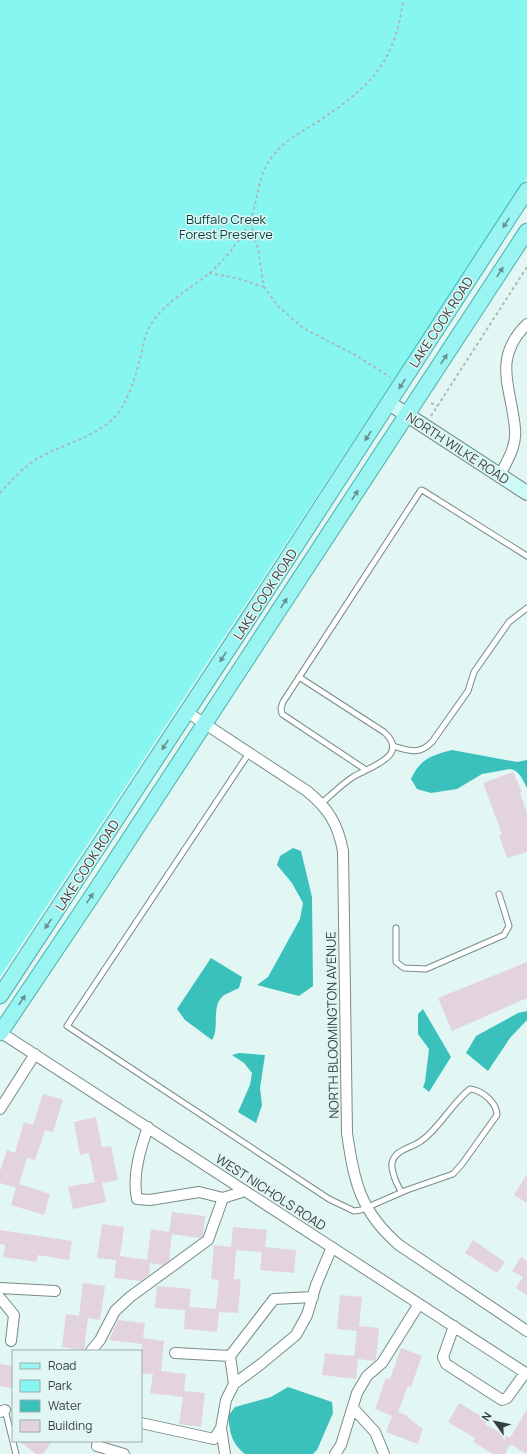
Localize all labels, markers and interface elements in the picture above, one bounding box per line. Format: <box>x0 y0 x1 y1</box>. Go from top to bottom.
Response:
park label: Buffalo Creek Forest Preserve <box>179 210 273 243</box>
one-way arrow <box>502 218 510 228</box>
one-way arrow <box>497 266 504 278</box>
street label: LAKE COOK ROAD <box>405 273 477 371</box>
one-way arrow <box>440 354 448 365</box>
one-way arrow <box>398 379 406 389</box>
street label: NORTH WILKE ROAD <box>403 408 513 488</box>
one-way arrow <box>364 431 372 441</box>
one-way arrow <box>351 489 359 500</box>
street label: LAKE COOK ROAD <box>229 545 301 643</box>
one-way arrow <box>280 597 287 609</box>
one-way arrow <box>220 651 227 663</box>
one-way arrow <box>162 739 169 751</box>
street label: LAKE COOK ROAD <box>51 816 123 914</box>
one-way arrow <box>86 893 94 903</box>
one-way arrow <box>44 919 52 929</box>
street label: NORTH BLOOMINGTON AVENUE <box>321 931 343 1119</box>
one-way arrow <box>19 994 26 1006</box>
street label: WEST NICHOLS ROAD <box>212 1150 330 1235</box>
legend <box>12 1350 142 1442</box>
text: Road <box>48 1357 76 1374</box>
text: Park <box>48 1377 73 1394</box>
text: Water <box>48 1397 82 1414</box>
north arrow <box>475 1402 515 1442</box>
text: N <box>478 1409 495 1424</box>
text: Building <box>48 1417 92 1434</box>

